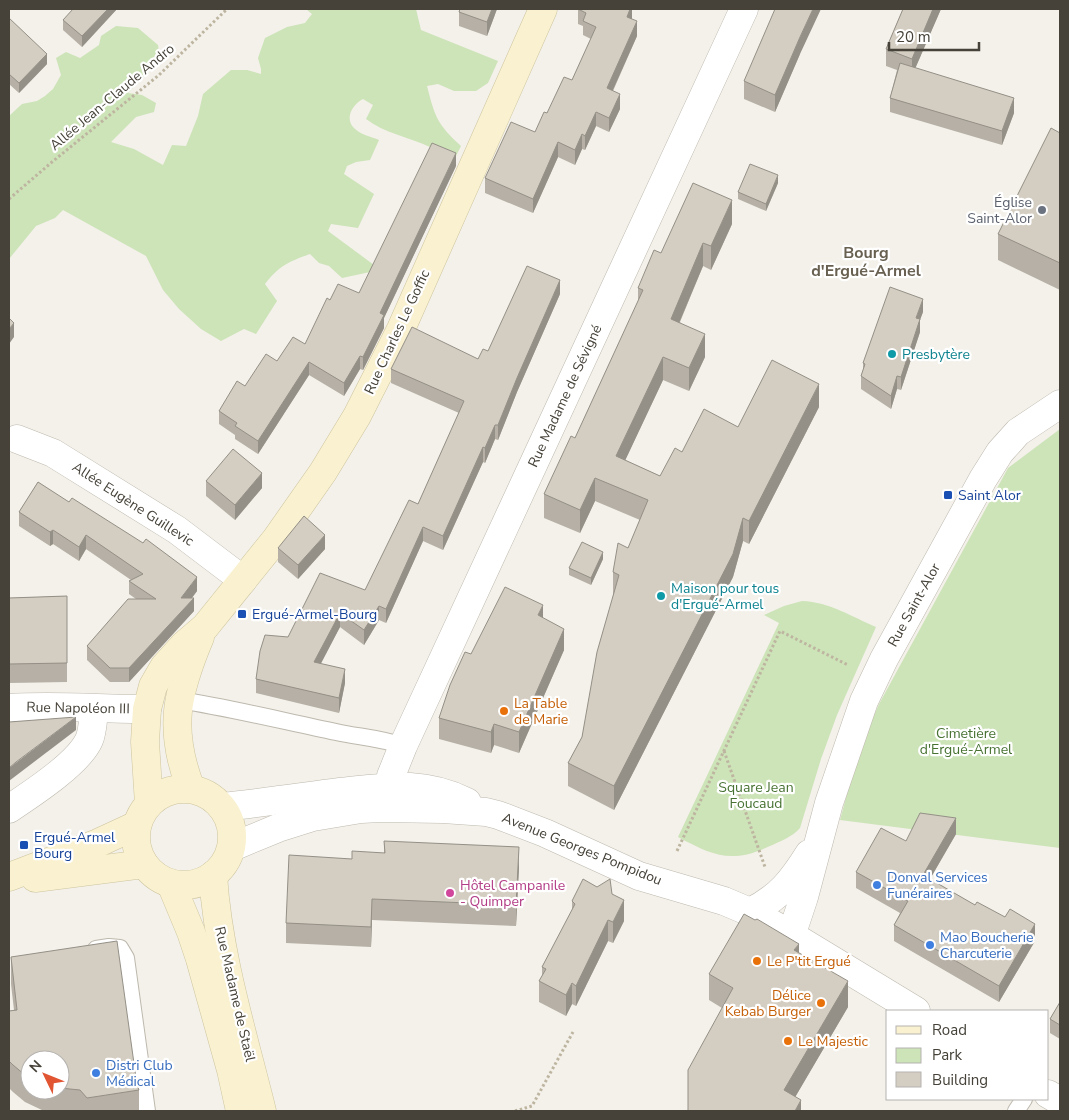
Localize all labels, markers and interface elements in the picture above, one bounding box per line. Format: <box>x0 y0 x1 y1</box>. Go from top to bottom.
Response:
scale bar <box>889 20 979 52</box>
text: 20 m <box>896 27 931 47</box>
street label: Allée Jean-Claude Andro <box>46 39 179 155</box>
place label: Église Saint-Alor <box>967 193 1032 228</box>
marker: Église Saint-Alor <box>1036 204 1048 216</box>
district label: Bourg d'Ergué-Armel <box>811 242 921 282</box>
street label: Rue Charles Le Goffic <box>360 266 434 397</box>
street label: Rue Madame de Sévigné <box>524 322 606 470</box>
place label: Presbytère <box>902 345 970 364</box>
marker: Presbytère <box>886 348 898 360</box>
street label: Allée Eugène Guillevic <box>69 458 198 551</box>
place label: Saint Alor <box>958 486 1021 505</box>
marker: Saint Alor <box>942 489 954 501</box>
street label: Rue Saint-Alor <box>883 560 945 650</box>
place label: Maison pour tous d'Ergué-Armel <box>671 579 780 614</box>
marker: Maison pour tous d'Ergué-Armel <box>655 590 667 602</box>
place label: Ergué-Armel-Bourg <box>252 605 377 624</box>
marker: Ergué-Armel-Bourg <box>236 608 248 620</box>
place label: La Table de Marie <box>514 694 568 729</box>
street label: Rue Napoléon III <box>26 698 130 718</box>
marker: La Table de Marie <box>498 705 510 717</box>
park label: Cimetière d'Ergué-Armel <box>920 724 1013 759</box>
park label: Square Jean Foucaud <box>718 778 794 813</box>
street label: Avenue Georges Pompidou <box>499 808 665 890</box>
place label: Ergué-Armel Bourg <box>34 828 116 863</box>
marker: Ergué-Armel Bourg <box>18 839 30 851</box>
place label: Donval Services Funéraires <box>887 868 988 903</box>
place label: Hôtel Campanile - Quimper <box>460 876 565 911</box>
marker: Donval Services Funéraires <box>871 879 883 891</box>
marker: Hôtel Campanile - Quimper <box>444 887 456 899</box>
street label: Rue Madame de Staël <box>210 925 260 1064</box>
place label: Mao Boucherie Charcuterie <box>940 928 1033 963</box>
marker: Mao Boucherie Charcuterie <box>924 939 936 951</box>
place label: Le P'tit Ergué <box>767 952 851 971</box>
marker: Le P'tit Ergué <box>751 955 763 967</box>
place label: Délice Kebab Burger <box>725 986 811 1021</box>
marker: Délice Kebab Burger <box>815 997 827 1009</box>
legend <box>886 1010 1049 1100</box>
text: Road <box>932 1020 967 1040</box>
place label: Le Majestic <box>798 1032 869 1051</box>
marker: Le Majestic <box>782 1035 794 1047</box>
text: Park <box>932 1045 962 1065</box>
north arrow <box>20 1050 70 1100</box>
text: N <box>25 1056 46 1077</box>
place label: Distri Club Médical <box>106 1056 173 1091</box>
marker: Distri Club Médical <box>90 1067 102 1079</box>
text: Building <box>932 1070 988 1090</box>

